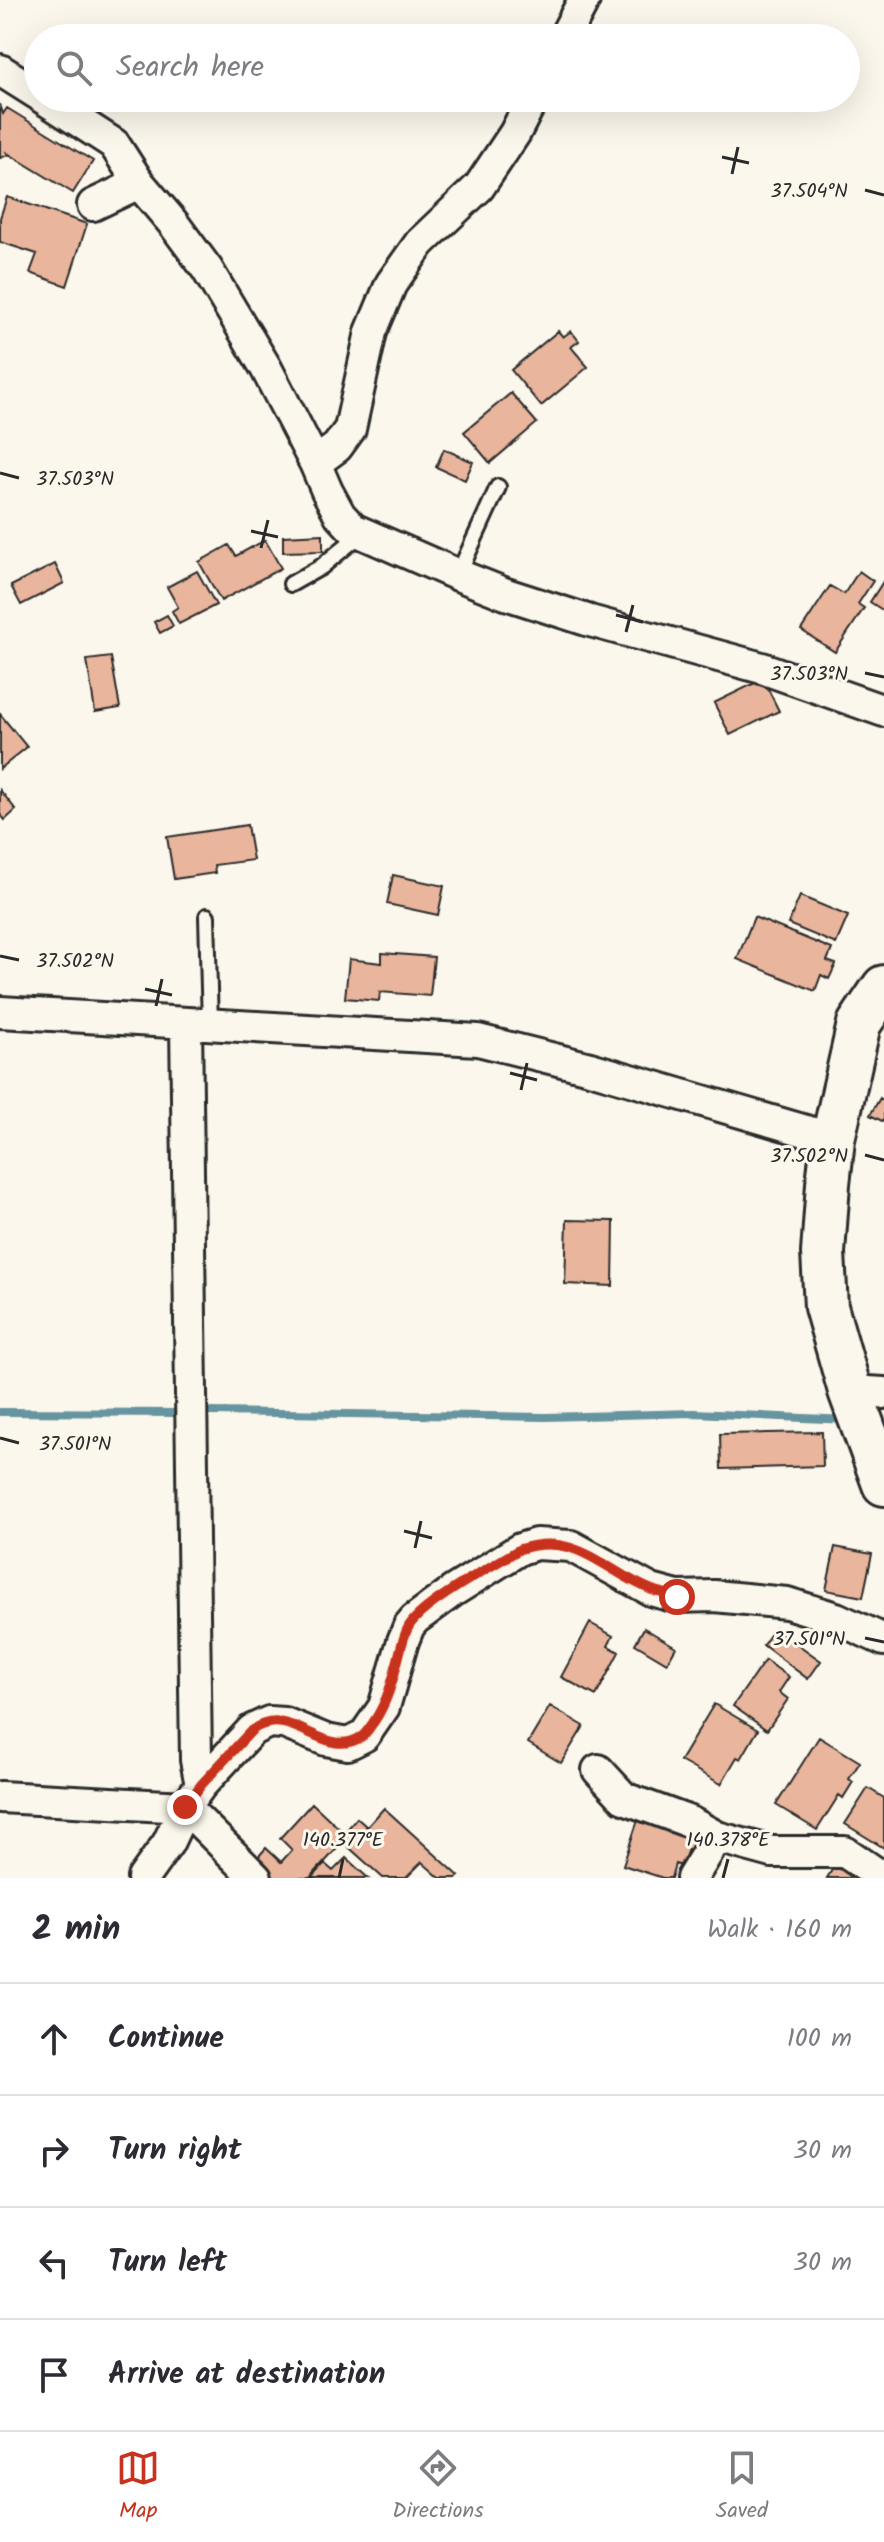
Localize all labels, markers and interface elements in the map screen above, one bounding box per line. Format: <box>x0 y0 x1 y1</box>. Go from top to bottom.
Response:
search box <box>24 24 860 112</box>
text: Search here <box>116 44 264 92</box>
icon: search <box>52 46 96 90</box>
text: 37.504°N <box>770 176 848 208</box>
text: 37.503°N <box>36 464 114 496</box>
text: 37.503°N <box>770 659 848 691</box>
text: 37.502°N <box>36 946 114 978</box>
text: 37.502°N <box>770 1141 848 1173</box>
text: 37.501°N <box>39 1429 111 1461</box>
route start <box>659 1579 695 1615</box>
text: 37.501°N <box>773 1624 845 1656</box>
route end <box>167 1789 203 1825</box>
text: 140.377°E <box>303 1825 384 1857</box>
text: 140.378°E <box>686 1825 771 1857</box>
text: 2 min <box>32 1903 120 1957</box>
text: Walk · 160 m <box>707 1909 852 1951</box>
text: Continue <box>108 2015 224 2063</box>
icon: ahead <box>32 2017 76 2061</box>
text: 100 m <box>787 2018 852 2060</box>
text: Turn right <box>108 2127 241 2175</box>
icon: right <box>32 2129 76 2173</box>
text: 30 m <box>793 2130 852 2172</box>
text: Turn left <box>108 2239 227 2287</box>
icon: left <box>32 2241 76 2285</box>
text: 30 m <box>793 2242 852 2284</box>
text: Arrive at destination <box>108 2351 385 2399</box>
icon: arrive <box>32 2353 76 2397</box>
tab: Map <box>116 2446 160 2529</box>
tab: Directions <box>392 2446 484 2529</box>
tab: Saved <box>716 2446 768 2529</box>

